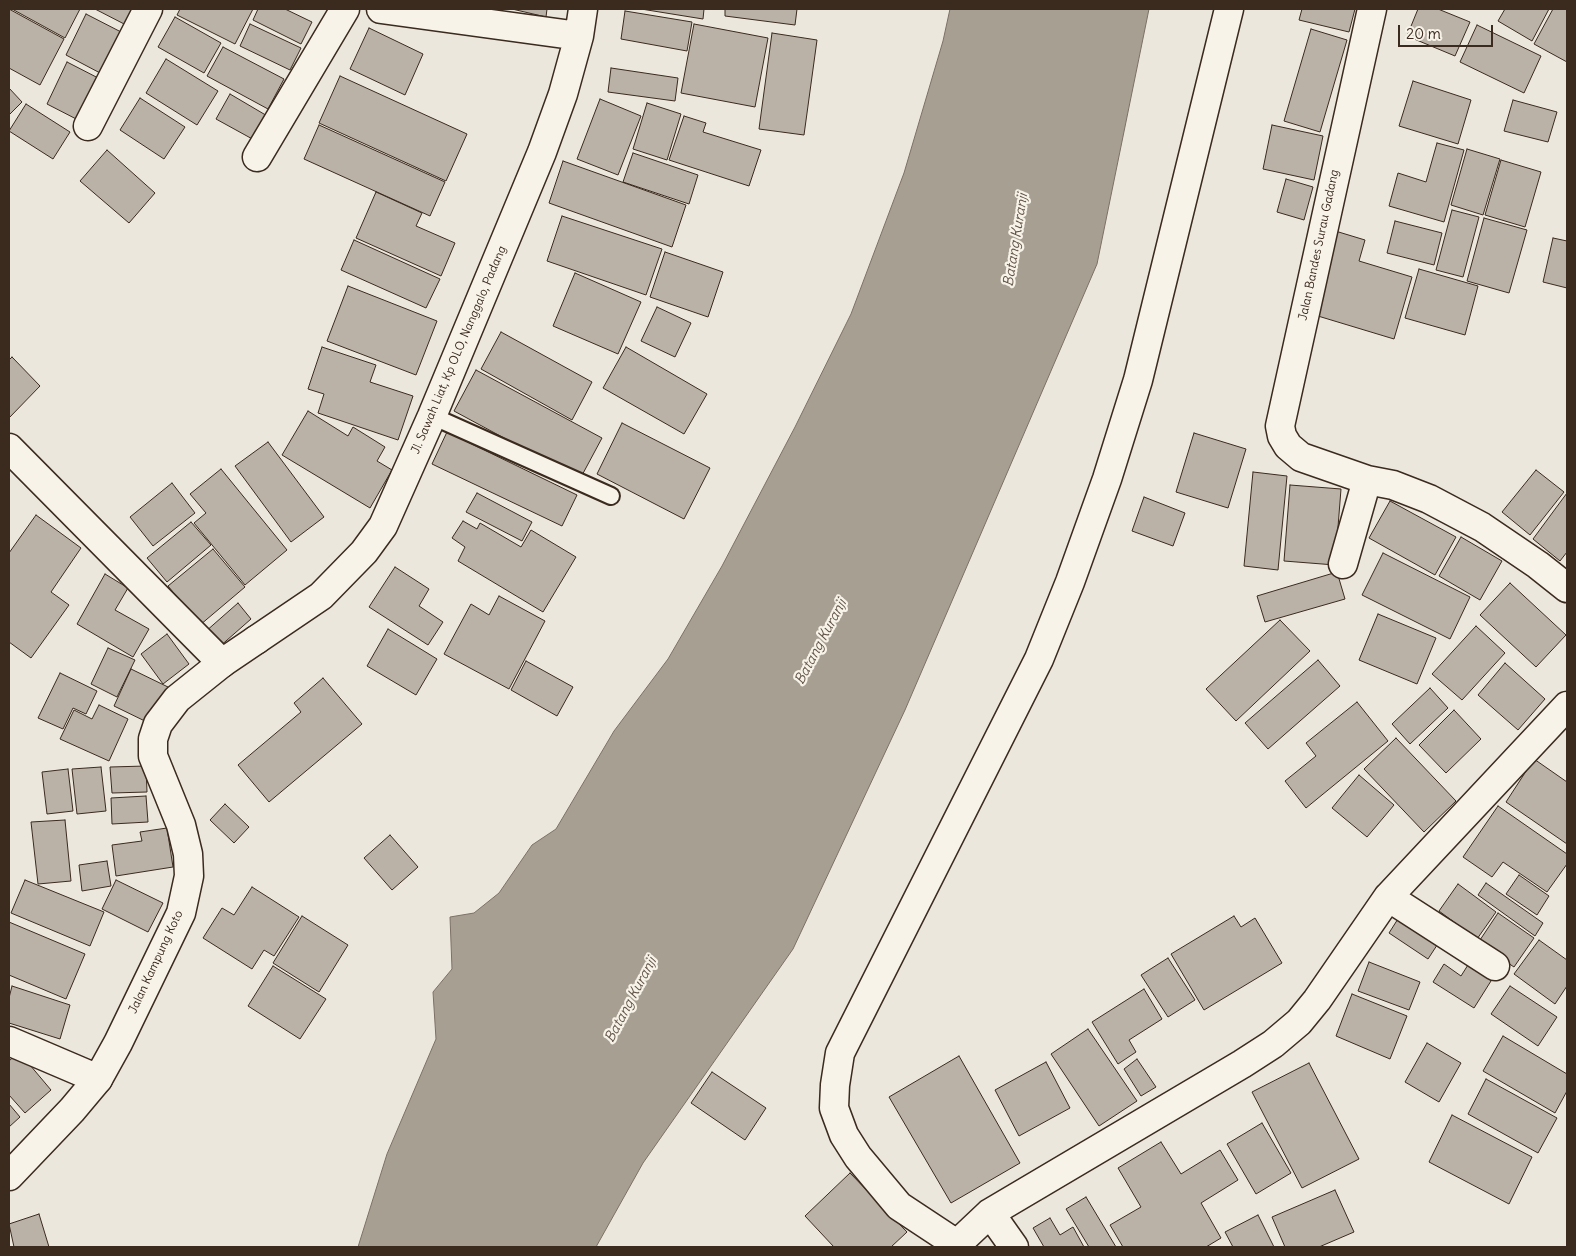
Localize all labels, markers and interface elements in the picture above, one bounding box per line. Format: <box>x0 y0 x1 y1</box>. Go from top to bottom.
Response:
scale bar <box>1401 15 1496 47</box>
text: 20 m <box>1406 24 1441 43</box>
street label: Jalan Bandes Surau Gadang <box>1296 168 1342 322</box>
water label: Batang Kuranji <box>1000 192 1032 288</box>
street label: Jl. Sawah Liat, Kp OLO, Nanggalo, Padang <box>408 244 510 456</box>
water label: Batang Kuranji <box>792 597 850 687</box>
street label: Jalan Kampung Koto <box>126 908 186 1016</box>
water label: Batang Kuranji <box>602 955 660 1045</box>

